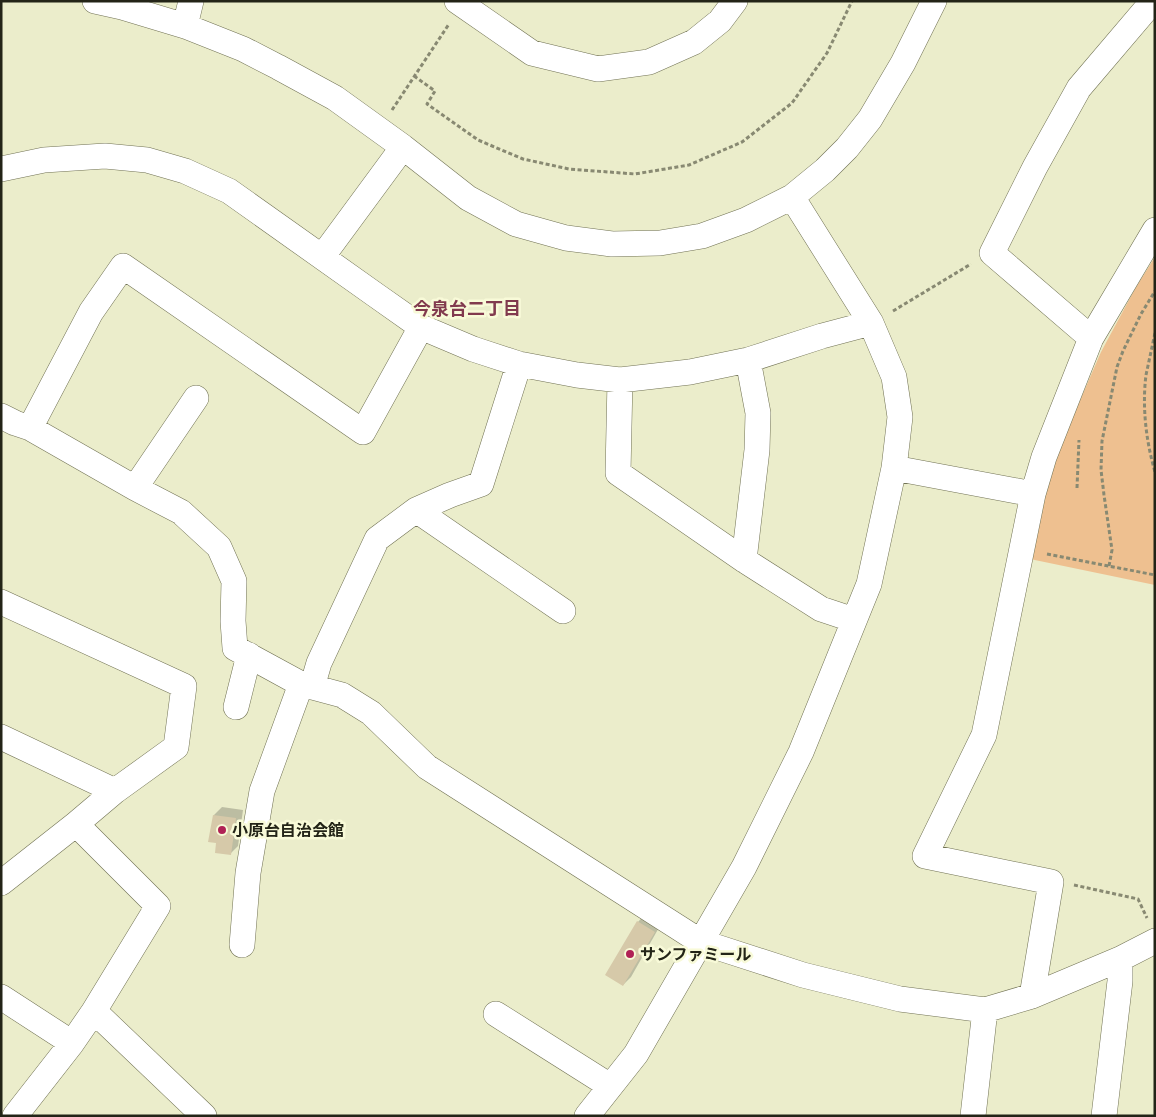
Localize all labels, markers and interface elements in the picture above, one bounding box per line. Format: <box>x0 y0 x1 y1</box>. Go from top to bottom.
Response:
district label: 今泉台二丁目 <box>413 298 521 319</box>
place label: 小原台自治会館 <box>232 821 344 840</box>
marker: 小原台自治会館 <box>216 824 228 836</box>
place label: サンファミール <box>640 945 752 964</box>
marker: サンファミール <box>624 948 636 960</box>

